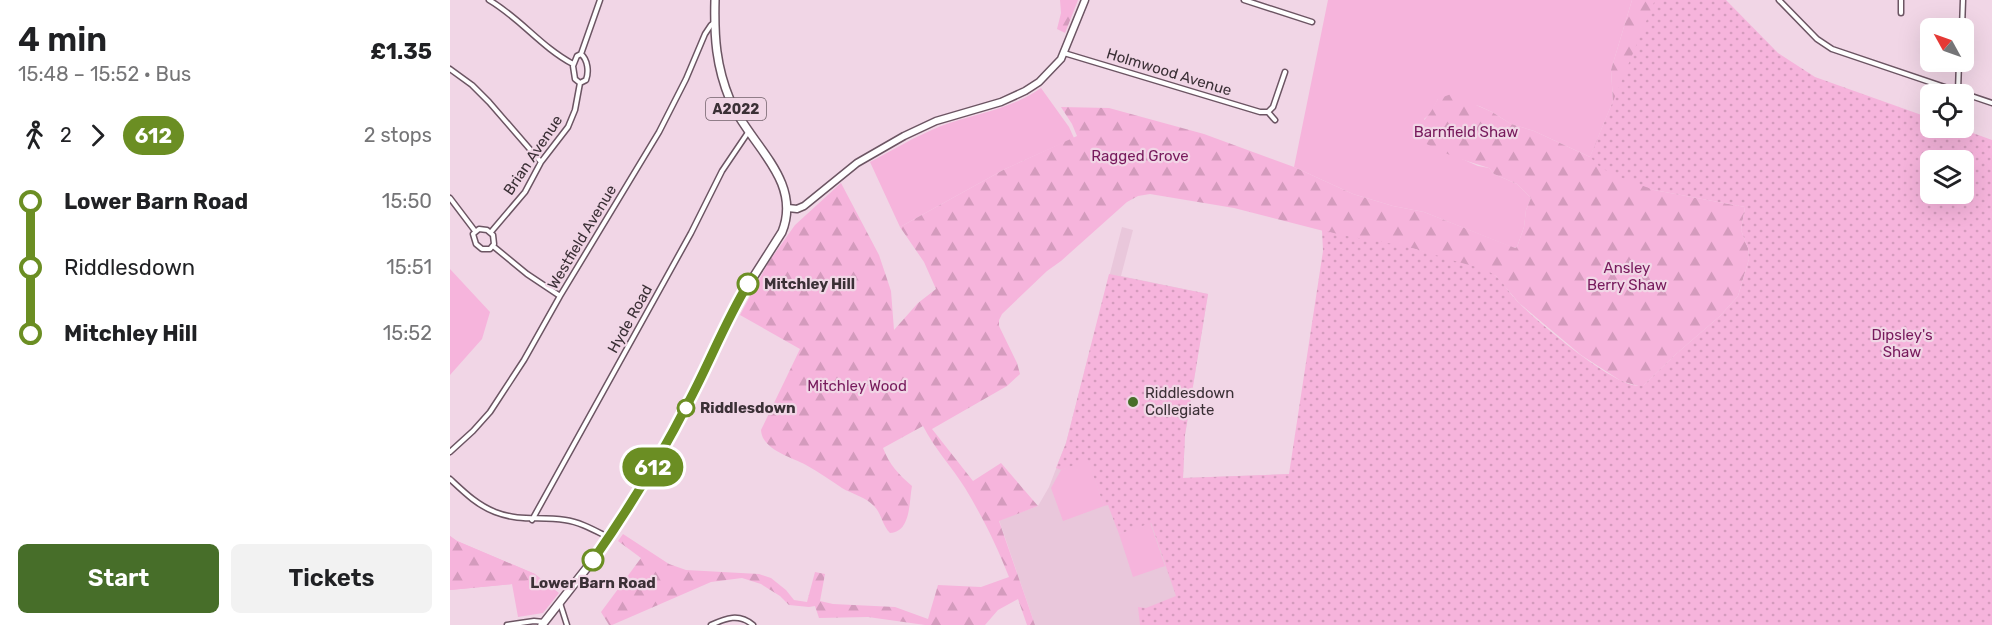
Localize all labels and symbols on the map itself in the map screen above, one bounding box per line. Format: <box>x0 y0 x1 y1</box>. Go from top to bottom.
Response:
north arrow <box>1920 18 1974 72</box>
street label: Holmwood Avenue <box>1104 44 1234 100</box>
road number: A2022 <box>706 98 766 120</box>
street label: Brian Avenue <box>500 112 566 198</box>
park label: Barnfield Shaw <box>1414 123 1518 141</box>
park label: Ragged Grove <box>1091 147 1189 165</box>
street label: Westfield Avenue <box>544 182 620 292</box>
park label: Ansley Berry Shaw <box>1587 259 1667 294</box>
marker: Mitchley Hill <box>737 273 759 295</box>
place label: Mitchley Hill <box>764 275 855 293</box>
street label: Hyde Road <box>604 282 656 356</box>
park label: Dipsley's Shaw <box>1871 326 1933 361</box>
park label: Mitchley Wood <box>807 377 907 395</box>
place label: Riddlesdown Collegiate <box>1145 384 1234 419</box>
marker: Riddlesdown Collegiate <box>1126 395 1140 409</box>
marker: Riddlesdown <box>677 399 695 417</box>
place label: Riddlesdown <box>700 399 796 417</box>
line badge: 612 <box>618 448 688 486</box>
marker: Lower Barn Road <box>582 549 604 571</box>
place label: Lower Barn Road <box>530 574 656 592</box>

